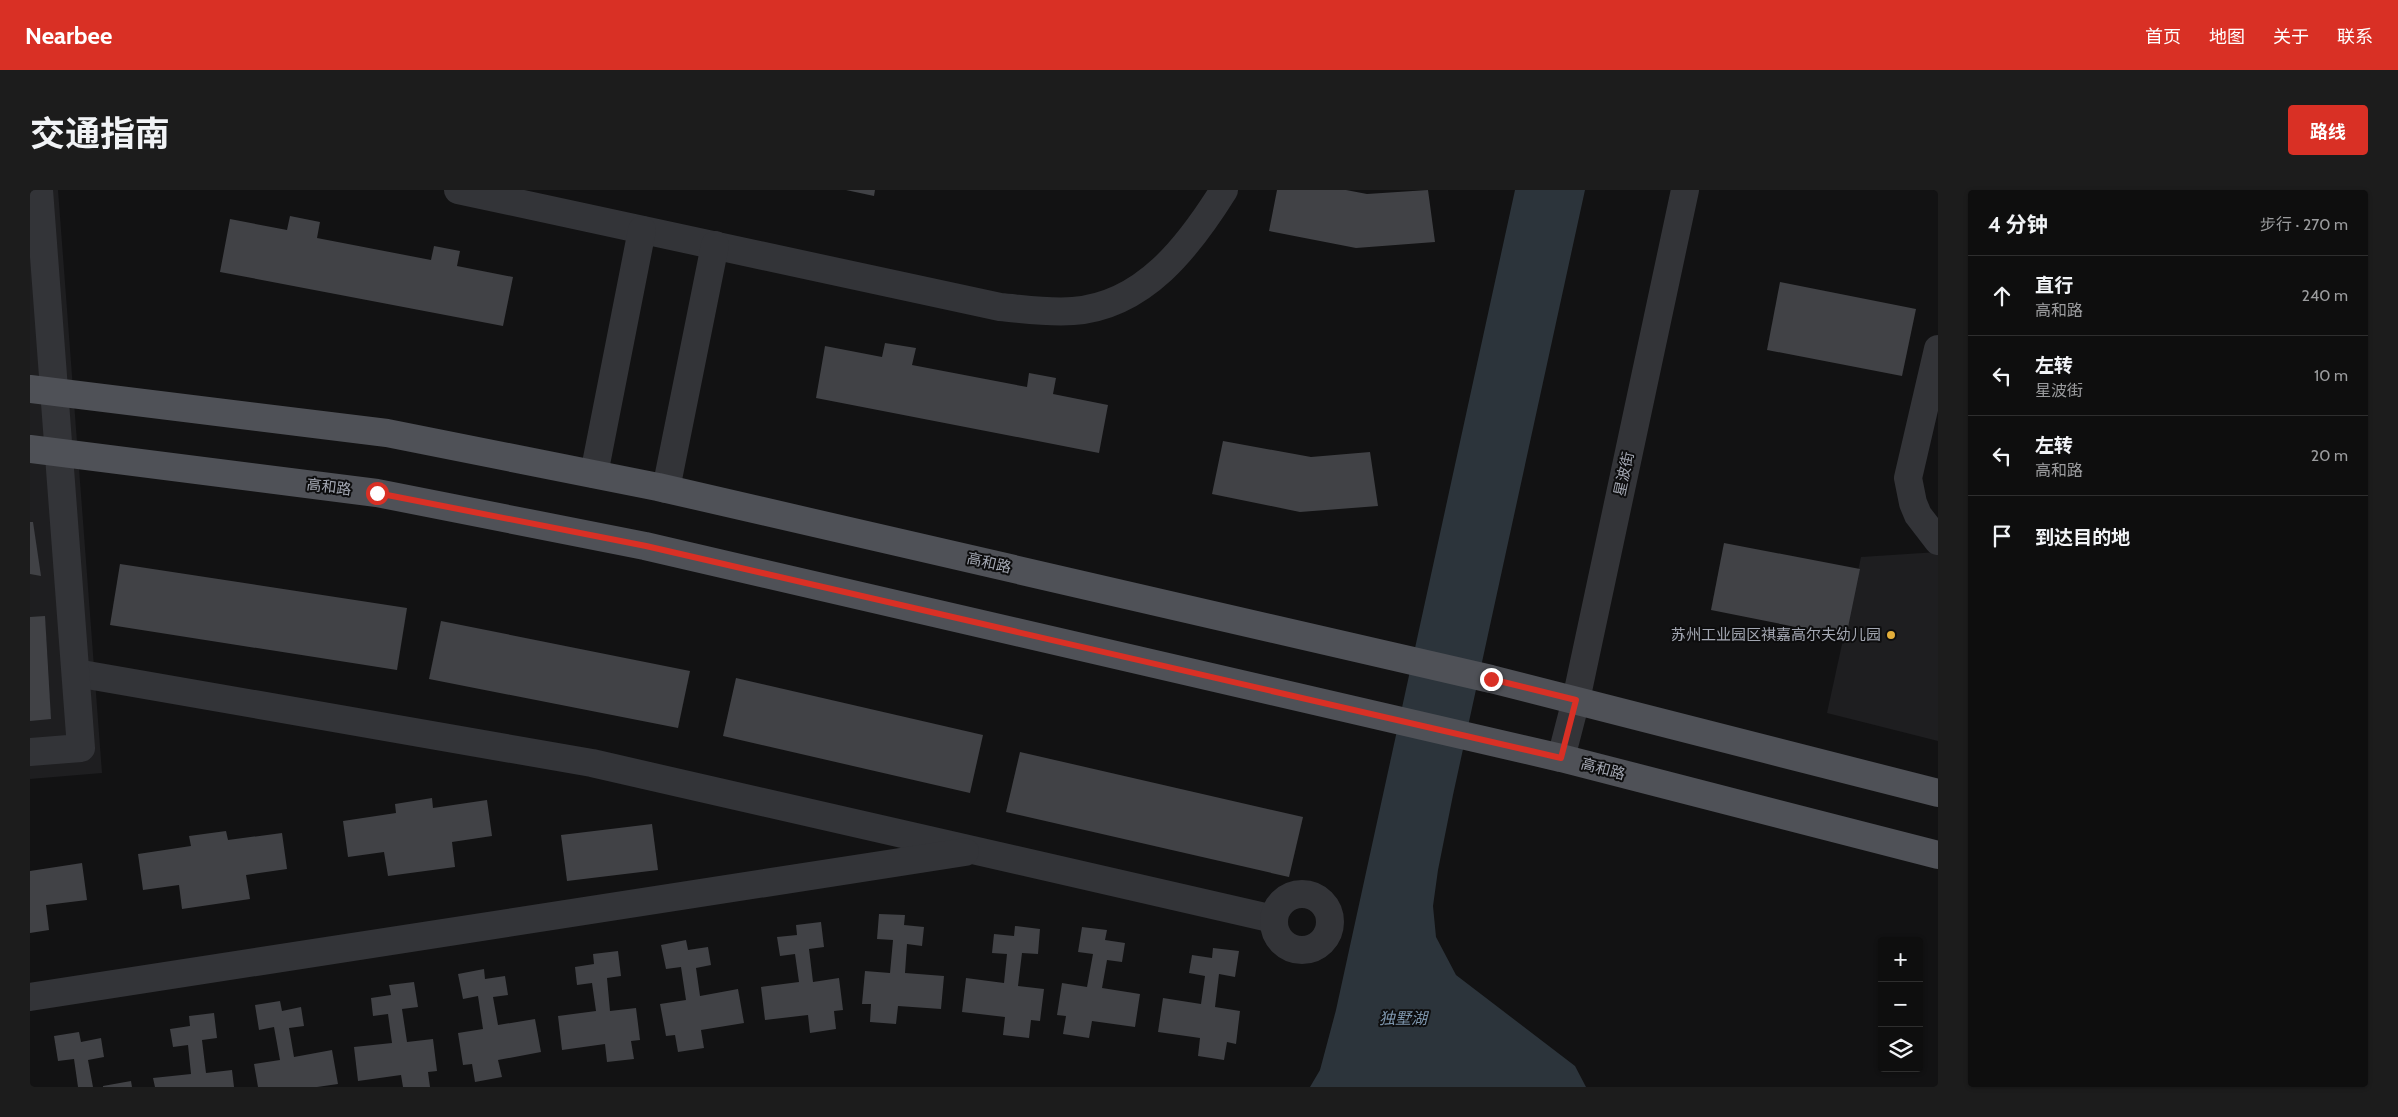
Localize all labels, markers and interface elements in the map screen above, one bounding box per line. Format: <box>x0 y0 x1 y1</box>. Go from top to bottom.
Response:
text: Nearbee <box>25 21 112 50</box>
text: 首页 <box>2145 26 2181 48</box>
text: 地图 <box>2209 26 2245 48</box>
text: 关于 <box>2273 26 2309 48</box>
text: 联系 <box>2337 26 2373 48</box>
button: 路线 <box>2288 105 2368 155</box>
text: 交通指南 <box>30 112 170 155</box>
text: 4 分钟 <box>1988 212 2048 237</box>
text: 步行 · 270 m <box>2260 215 2348 234</box>
text: 直行 <box>2035 274 2073 297</box>
icon: ahead <box>1988 282 2016 310</box>
text: 240 m <box>2302 286 2348 305</box>
text: 高和路 <box>2035 301 2083 320</box>
text: 左转 <box>2035 354 2073 377</box>
icon: left <box>1988 362 2016 390</box>
text: 10 m <box>2314 366 2348 385</box>
text: 星波街 <box>2035 381 2083 400</box>
text: 左转 <box>2035 434 2073 457</box>
icon: left <box>1988 442 2016 470</box>
text: 20 m <box>2311 446 2348 465</box>
street label: 星波街 <box>1611 450 1637 498</box>
text: 高和路 <box>2035 461 2083 480</box>
street label: 高和路 <box>306 475 352 499</box>
route start <box>366 482 389 505</box>
icon: arrive <box>1988 522 2016 550</box>
text: 到达目的地 <box>2035 526 2130 549</box>
street label: 高和路 <box>965 549 1013 577</box>
place label: 苏州工业园区祺嘉高尔夫幼儿园 <box>1671 626 1881 644</box>
marker: 苏州工业园区祺嘉高尔夫幼儿园 <box>1885 629 1897 641</box>
route end <box>1480 668 1503 691</box>
street label: 高和路 <box>1579 754 1627 784</box>
map controls <box>1878 937 1923 1072</box>
button: + <box>1878 937 1923 982</box>
button: − <box>1878 982 1923 1027</box>
water label: 独墅湖 <box>1379 1009 1430 1028</box>
button: layers <box>1878 1027 1923 1072</box>

